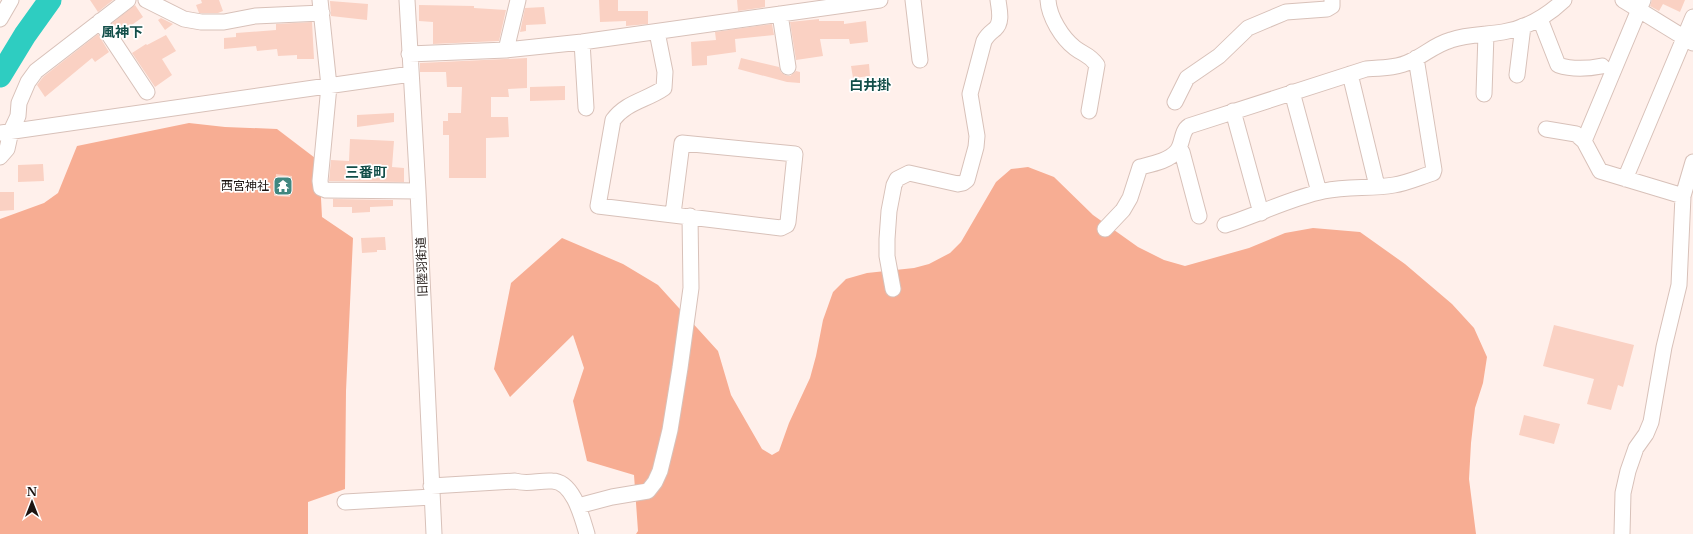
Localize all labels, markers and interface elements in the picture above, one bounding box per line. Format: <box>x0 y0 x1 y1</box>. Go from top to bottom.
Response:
district label: 風神下 <box>101 23 143 41</box>
district label: 白井掛 <box>849 76 891 94</box>
district label: 三番町 <box>345 163 387 181</box>
temple icon: 西宮神社 <box>272 175 294 197</box>
place label: 西宮神社 <box>221 178 269 193</box>
street label: 旧陸羽街道 <box>413 237 430 297</box>
north arrow <box>12 482 52 522</box>
text: N <box>27 485 38 499</box>

